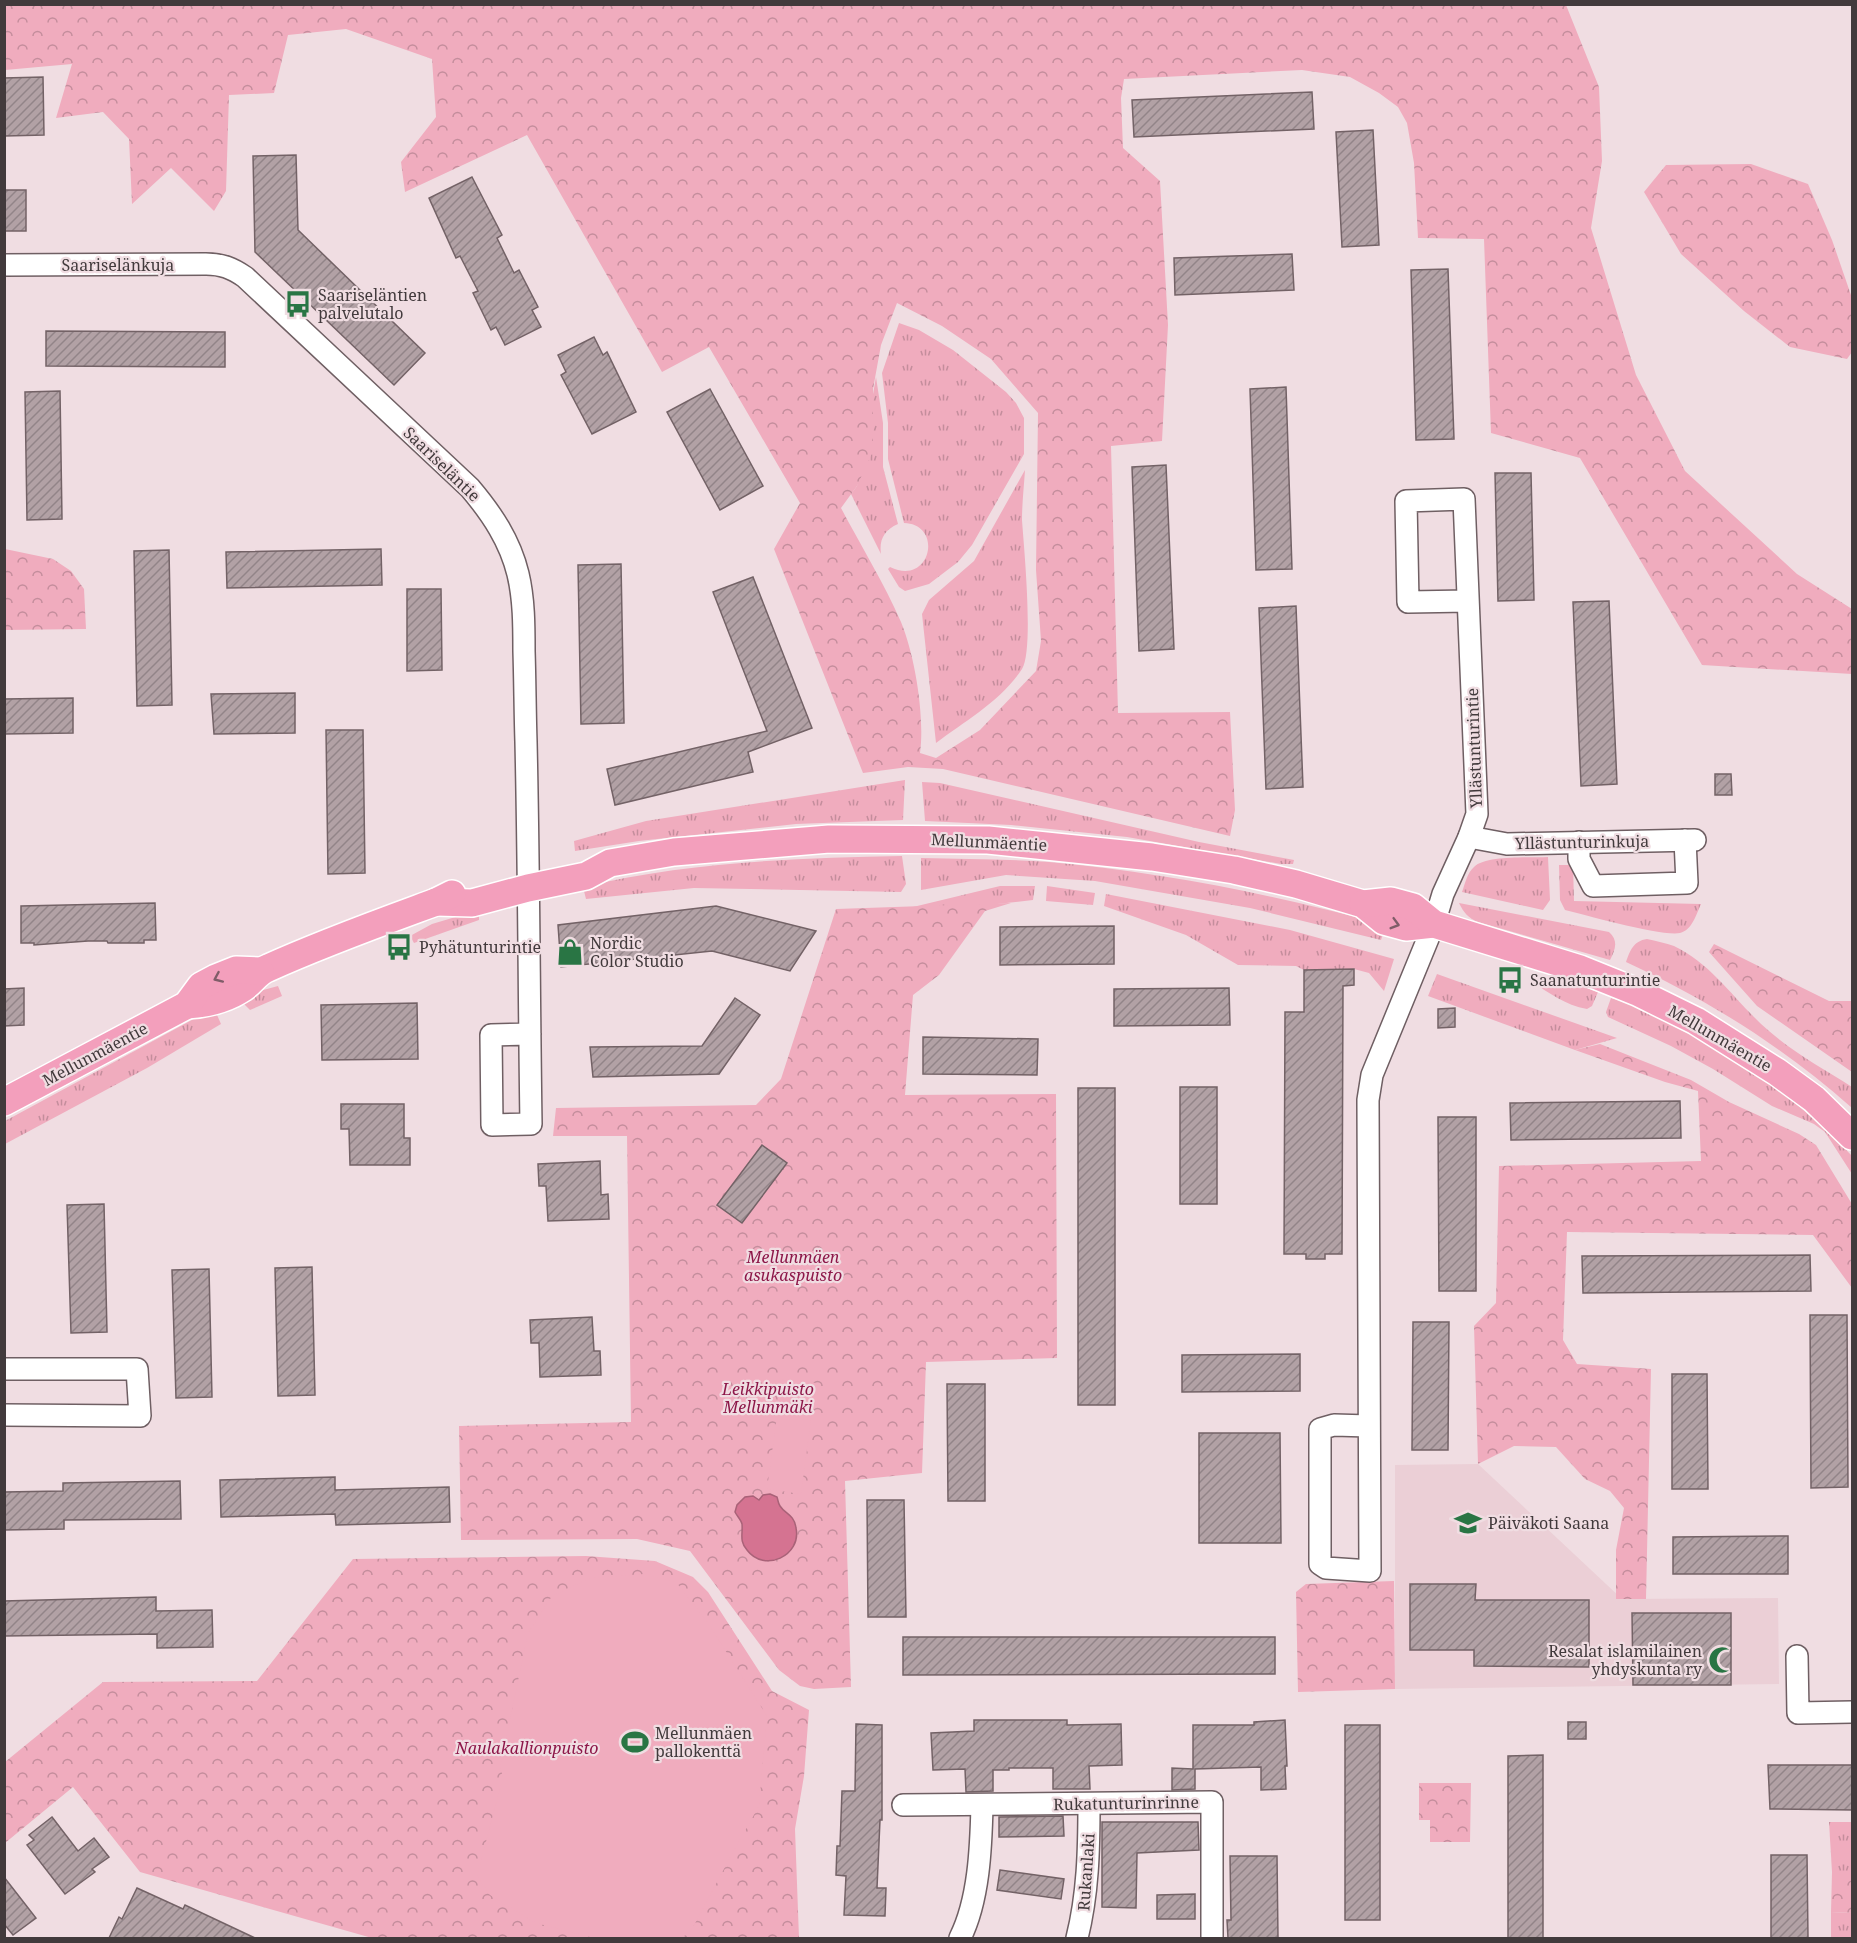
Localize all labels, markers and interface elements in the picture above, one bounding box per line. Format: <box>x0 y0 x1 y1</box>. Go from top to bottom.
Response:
street label: Saariselänkuja <box>62 254 174 276</box>
place label: Saariseläntien palvelutalo <box>318 284 427 324</box>
bus stop icon: Saariseläntien palvelutalo <box>283 289 313 319</box>
street label: Saariseläntie <box>399 422 485 506</box>
street label: Yllästunturintie <box>1461 687 1487 810</box>
street label: Mellunmäentie <box>930 828 1048 856</box>
street label: Yllästunturinkuja <box>1514 830 1649 854</box>
one-way arrow <box>1390 917 1400 930</box>
bus stop icon: Pyhätunturintie <box>384 932 414 962</box>
place label: Nordic Color Studio <box>590 932 684 972</box>
place label: Pyhätunturintie <box>419 936 541 958</box>
shop icon: Nordic Color Studio <box>555 937 585 967</box>
bus stop icon: Saanatunturintie <box>1495 965 1525 995</box>
place label: Saanatunturintie <box>1530 969 1660 991</box>
one-way arrow <box>214 971 225 983</box>
street label: Mellunmäentie <box>1664 999 1776 1077</box>
street label: Mellunmäentie <box>38 1017 152 1091</box>
park label: Mellunmäen asukaspuisto <box>744 1246 842 1286</box>
park label: Leikkipuisto Mellunmäki <box>721 1378 814 1418</box>
school or university icon: Päiväkoti Saana <box>1453 1508 1483 1538</box>
place label: Päiväkoti Saana <box>1488 1512 1609 1534</box>
place label: Resalat islamilainen yhdyskunta ry <box>1548 1640 1703 1680</box>
mosque icon: Resalat islamilainen yhdyskunta ry <box>1707 1645 1737 1675</box>
place label: Mellunmäen pallokenttä <box>655 1722 752 1762</box>
sports icon: Mellunmäen pallokenttä <box>620 1727 650 1757</box>
park label: Naulakallionpuisto <box>454 1737 599 1759</box>
street label: Rukatunturinrinne <box>1053 1791 1199 1815</box>
street label: Rukanlaki <box>1072 1832 1100 1912</box>

